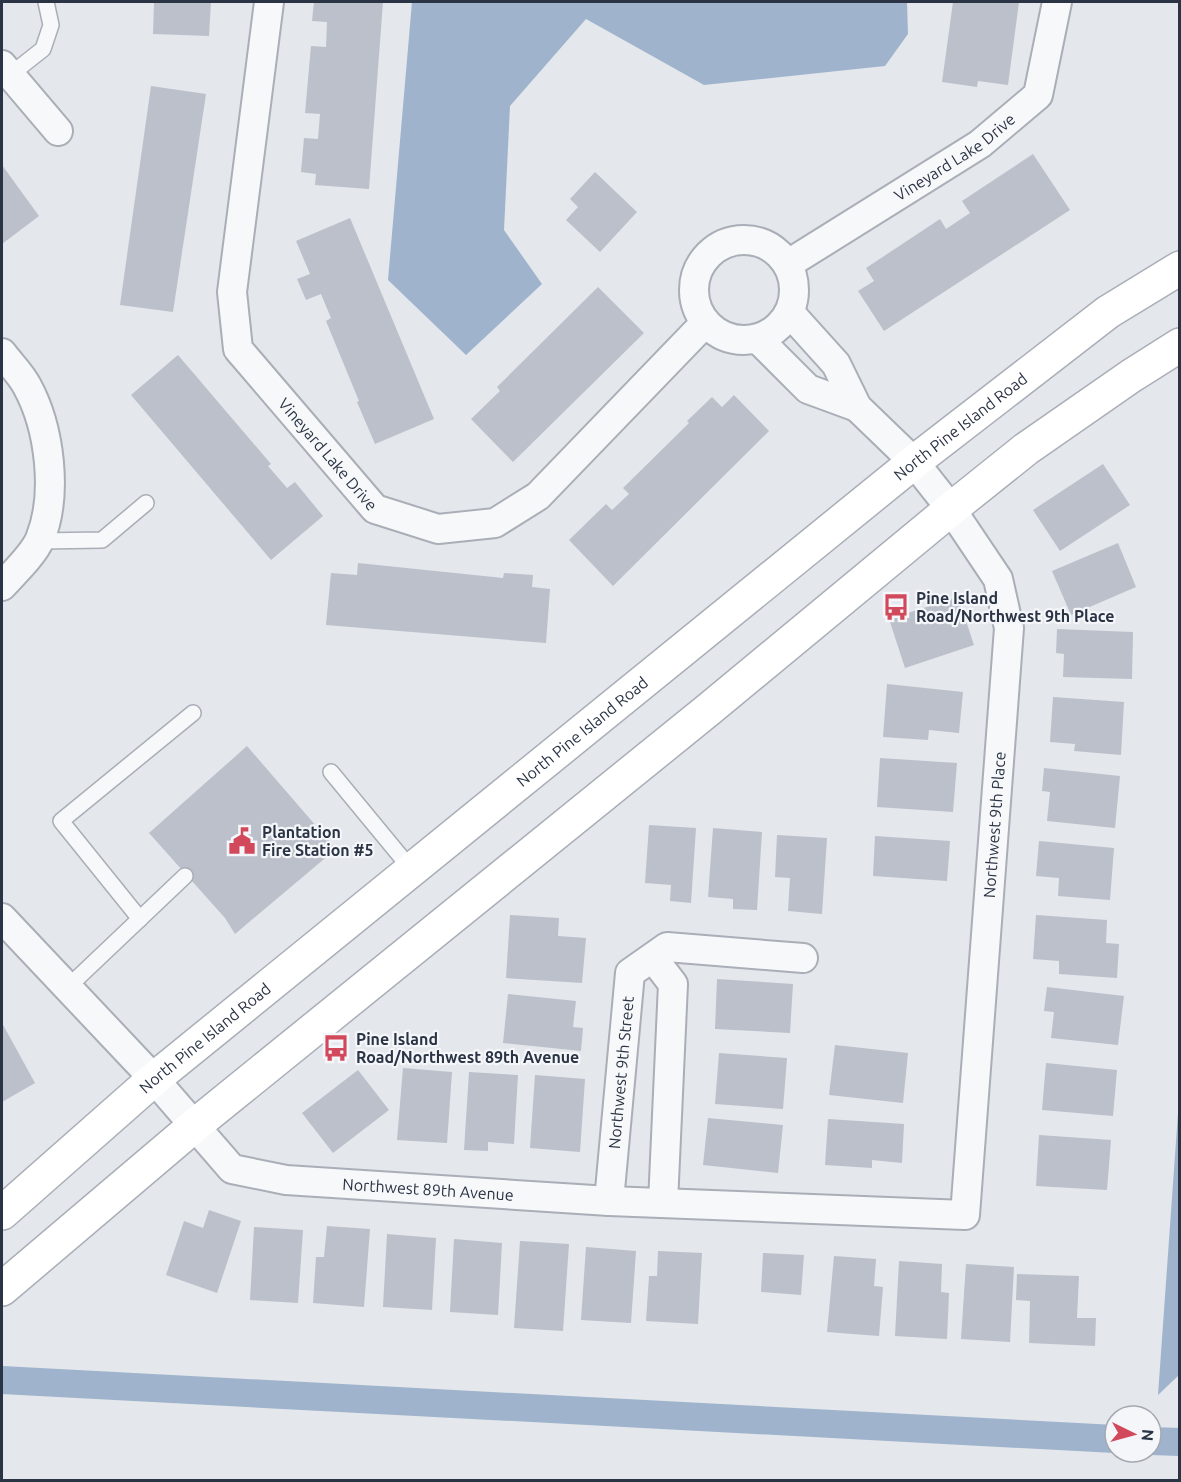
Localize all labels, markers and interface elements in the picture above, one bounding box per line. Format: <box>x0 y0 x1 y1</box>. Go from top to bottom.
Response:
street label: Vineyard Lake Drive <box>891 110 1018 204</box>
street label: North Pine Island Road <box>890 369 1031 484</box>
street label: Vineyard Lake Drive <box>275 394 381 514</box>
place label: Pine Island Road/Northwest 9th Place <box>916 589 1115 625</box>
bus stop icon: Pine Island Road/Northwest 9th Place <box>881 592 911 622</box>
street label: North Pine Island Road <box>513 673 651 790</box>
street label: Northwest 9th Place <box>980 751 1009 899</box>
place label: Plantation Fire Station #5 <box>262 823 374 859</box>
public building icon: Plantation Fire Station #5 <box>227 826 257 856</box>
street label: North Pine Island Road <box>136 979 274 1097</box>
street label: Northwest 9th Street <box>605 995 637 1150</box>
place label: Pine Island Road/Northwest 89th Avenue <box>356 1030 579 1066</box>
bus stop icon: Pine Island Road/Northwest 89th Avenue <box>321 1033 351 1063</box>
street label: Northwest 89th Avenue <box>342 1175 514 1204</box>
north arrow <box>1103 1404 1163 1464</box>
text: N <box>1138 1429 1157 1442</box>

